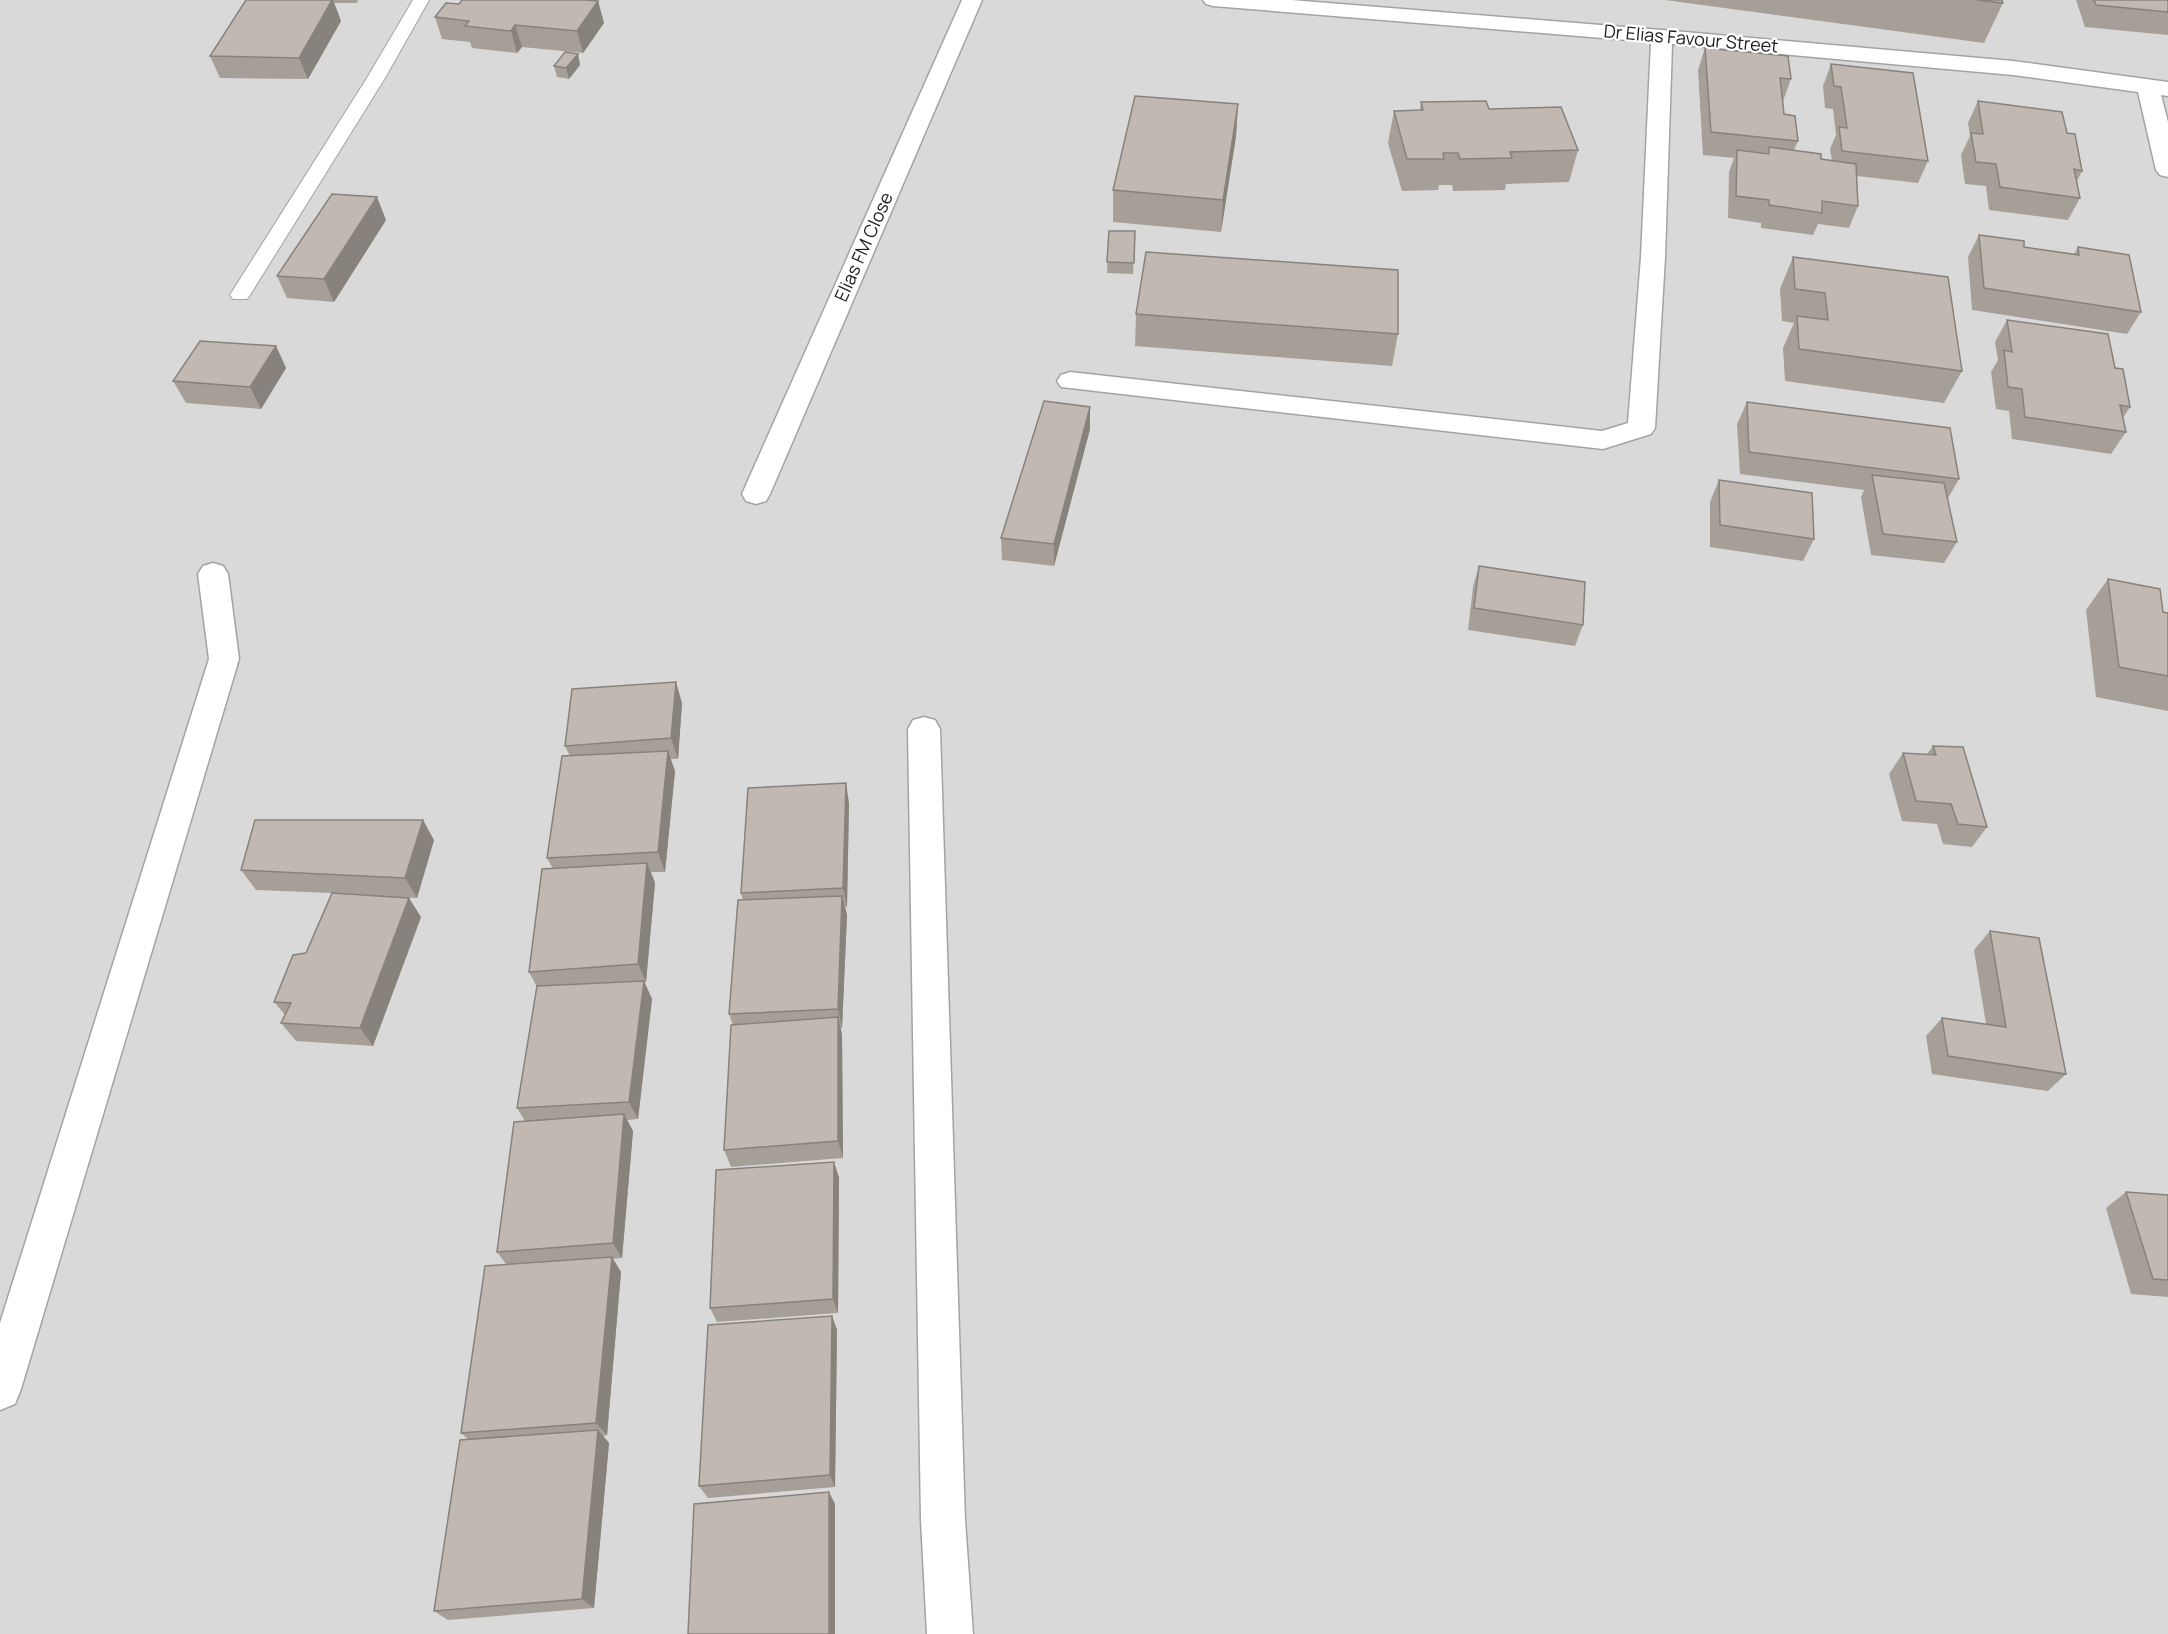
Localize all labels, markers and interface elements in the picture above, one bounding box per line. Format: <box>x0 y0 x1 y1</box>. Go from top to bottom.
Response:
street label: Dr Elias Favour Street <box>1603 18 1779 58</box>
street label: Elias FM Close <box>828 188 898 305</box>

